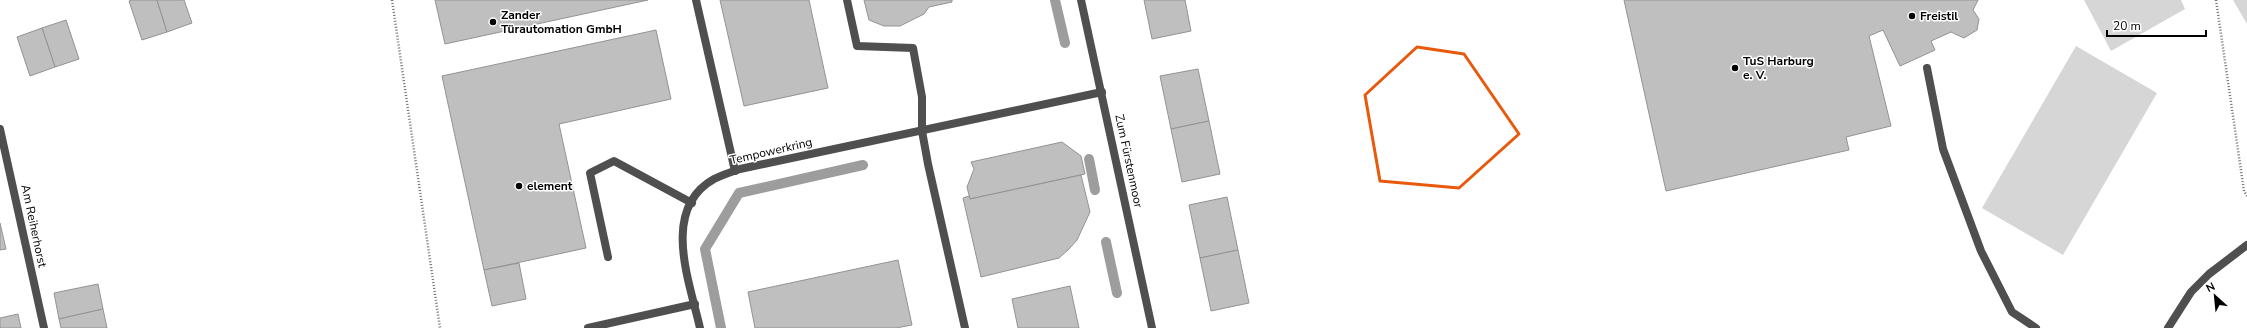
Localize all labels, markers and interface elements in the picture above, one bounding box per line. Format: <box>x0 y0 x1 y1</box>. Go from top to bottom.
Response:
place label: Zander Türautomation GmbH <box>501 7 622 37</box>
place label: Freistil <box>1920 8 1958 24</box>
marker: Freistil <box>1907 11 1917 21</box>
scale bar <box>2107 12 2206 38</box>
marker: Zander Türautomation GmbH <box>488 17 498 27</box>
text: 20 m <box>2113 18 2141 34</box>
place label: TuS Harburg e. V. <box>1743 53 1814 83</box>
marker: TuS Harburg e. V. <box>1730 63 1740 73</box>
street label: Zum Fürstenmoor <box>1111 113 1147 210</box>
street label: Tempowerkring <box>728 134 814 168</box>
place label: element <box>527 178 573 194</box>
marker: element <box>514 181 524 191</box>
street label: Am Reiherhorst <box>17 183 51 270</box>
north arrow <box>2195 276 2235 316</box>
text: N <box>2204 279 2218 296</box>

